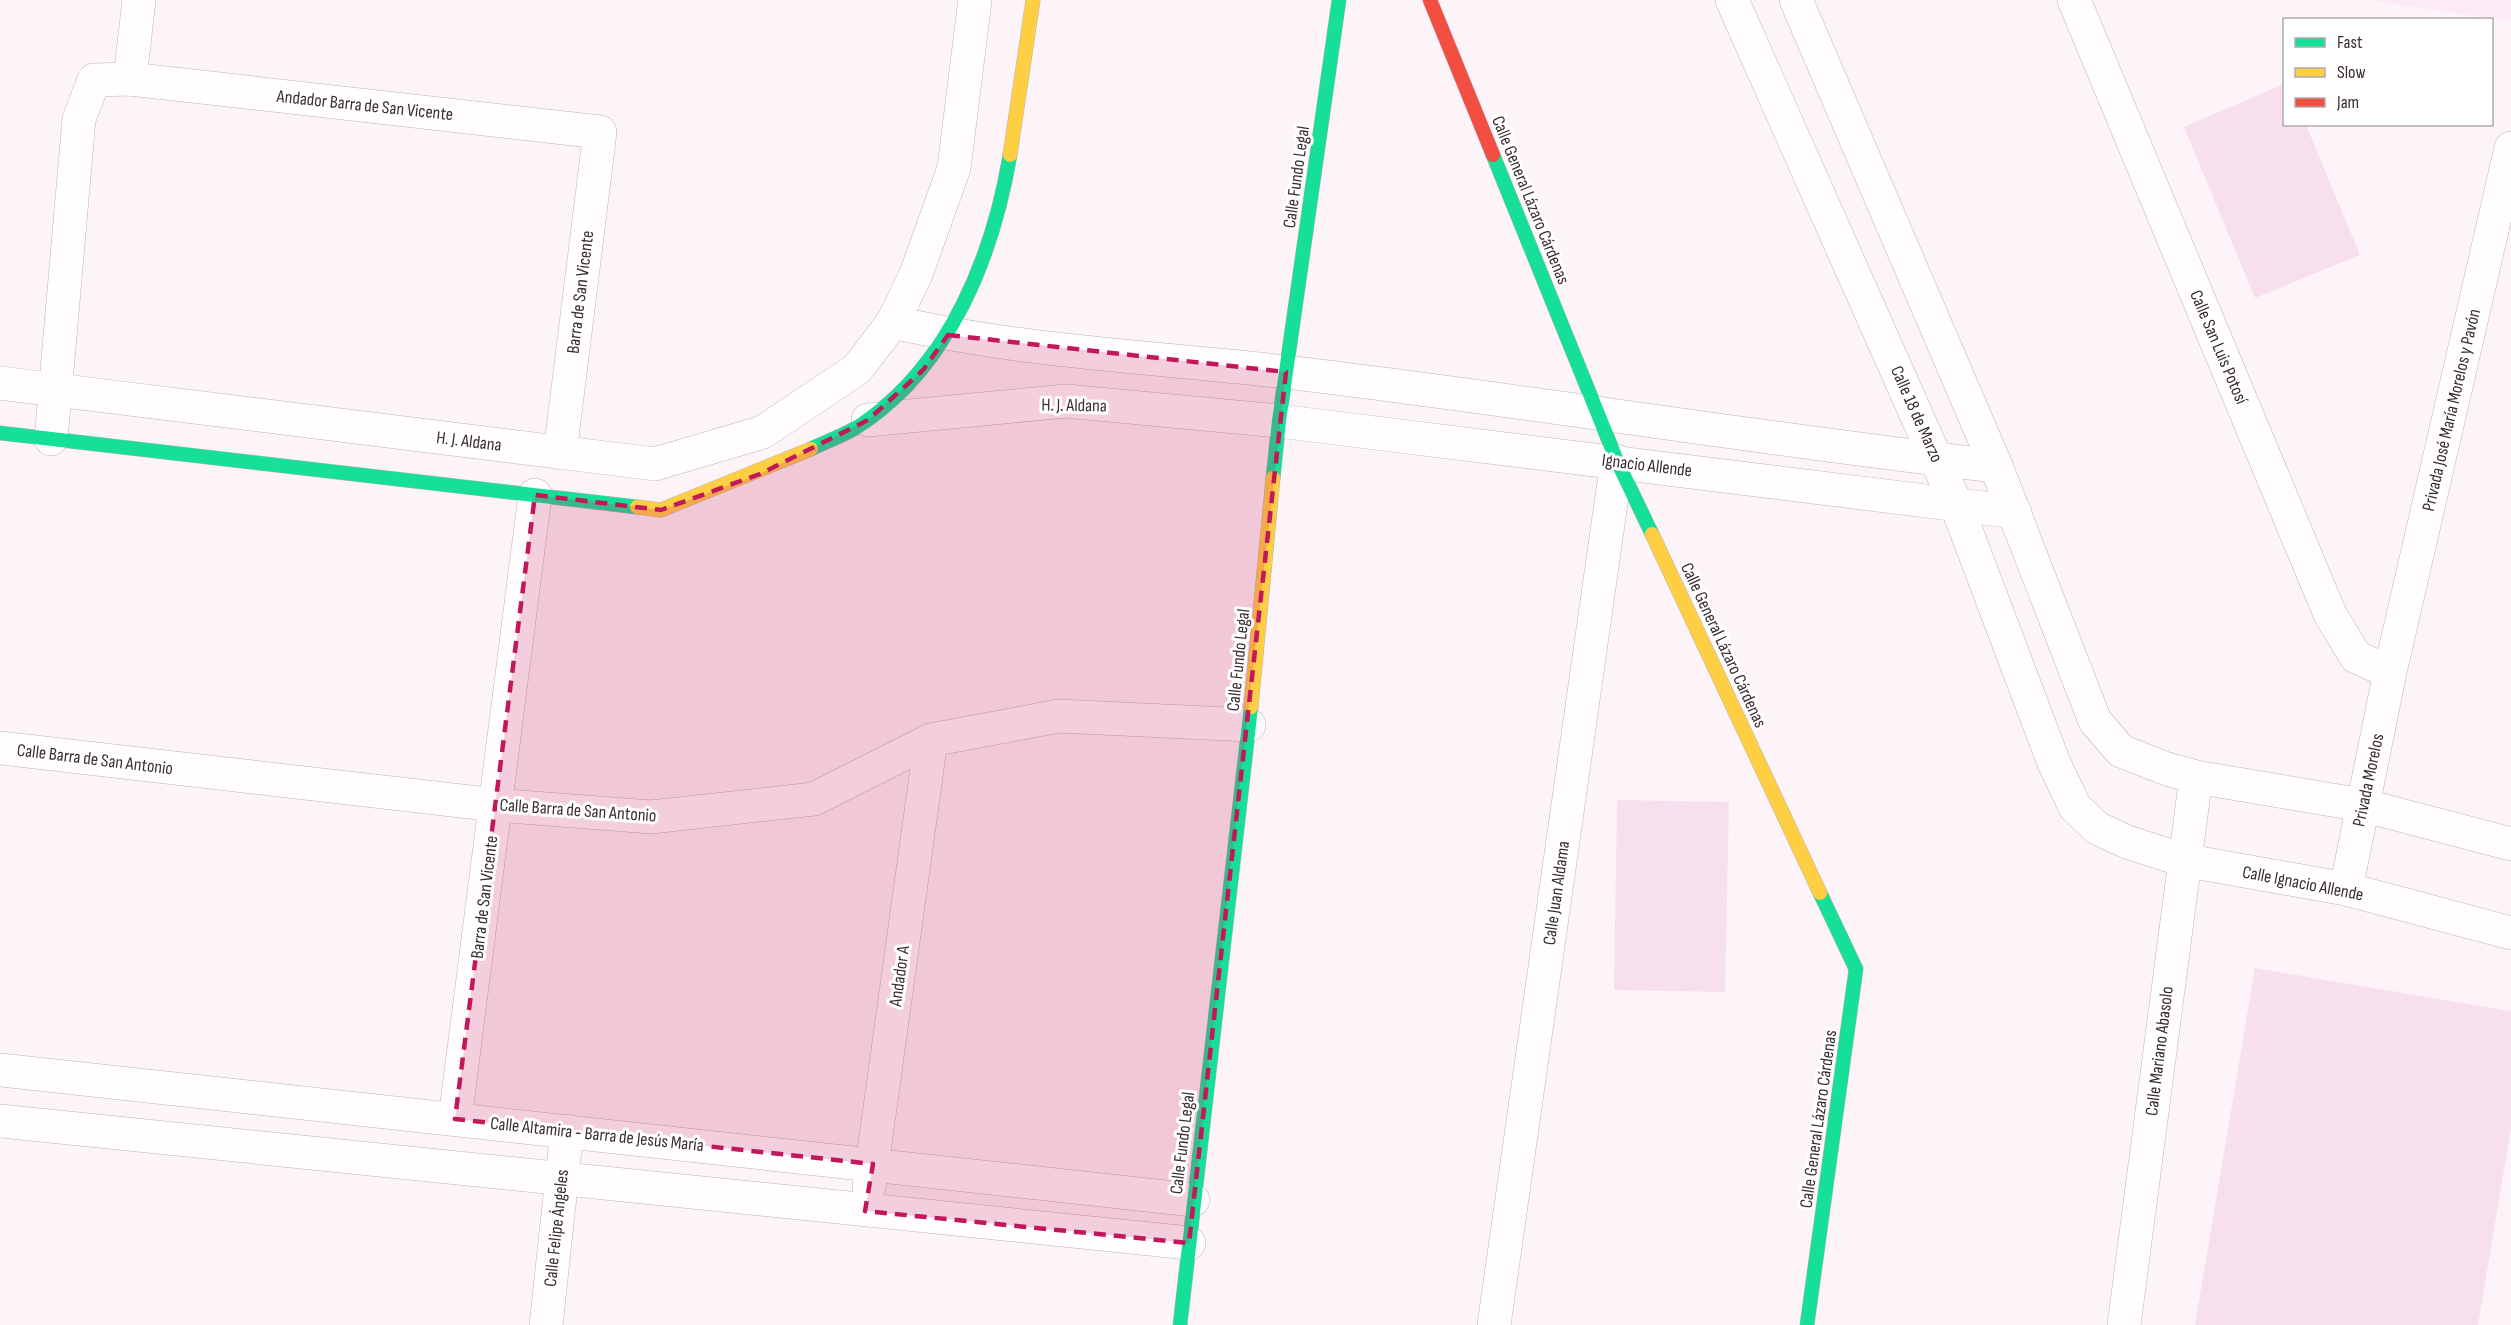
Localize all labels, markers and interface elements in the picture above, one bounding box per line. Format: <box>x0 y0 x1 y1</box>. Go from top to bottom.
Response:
legend <box>2283 18 2493 126</box>
text: Fast <box>2337 32 2363 53</box>
text: Slow <box>2337 62 2366 83</box>
street label: Andador Barra de San Vicente <box>275 86 454 125</box>
text: Jam <box>2336 92 2359 113</box>
street label: Calle General Lázaro Cárdenas <box>1487 113 1574 287</box>
street label: Calle Fundo Legal <box>1279 125 1314 230</box>
street label: Barra de San Vicente <box>563 229 598 355</box>
street label: Calle San Luis Potosí <box>2185 287 2252 408</box>
street label: Privada José María Morelos y Pavón <box>2418 307 2485 513</box>
street label: Calle 18 de Marzo <box>1886 363 1947 466</box>
street label: H. J. Aldana <box>1041 394 1107 417</box>
street label: H. J. Aldana <box>435 427 503 456</box>
street label: Ignacio Allende <box>1601 450 1693 481</box>
street label: Calle General Lázaro Cárdenas <box>1676 559 1771 731</box>
street label: Calle Fundo Legal <box>1223 608 1254 712</box>
street label: Privada Morelos <box>2348 732 2389 829</box>
street label: Calle Barra de San Antonio <box>16 740 174 779</box>
street label: Calle Barra de San Antonio <box>499 795 657 826</box>
street label: Barra de San Vicente <box>467 834 502 960</box>
street label: Calle Juan Aldama <box>1539 840 1574 947</box>
street label: Calle Ignacio Allende <box>2241 861 2365 906</box>
street label: Andador A <box>885 944 914 1009</box>
street label: Calle Mariano Abasolo <box>2141 985 2178 1117</box>
street label: Calle General Lázaro Cárdenas <box>1796 1029 1841 1209</box>
street label: Calle Fundo Legal <box>1166 1091 1199 1195</box>
street label: Calle Altamira - Barra de Jesús María <box>489 1113 705 1156</box>
street label: Calle Felipe Ángeles <box>540 1168 573 1288</box>

